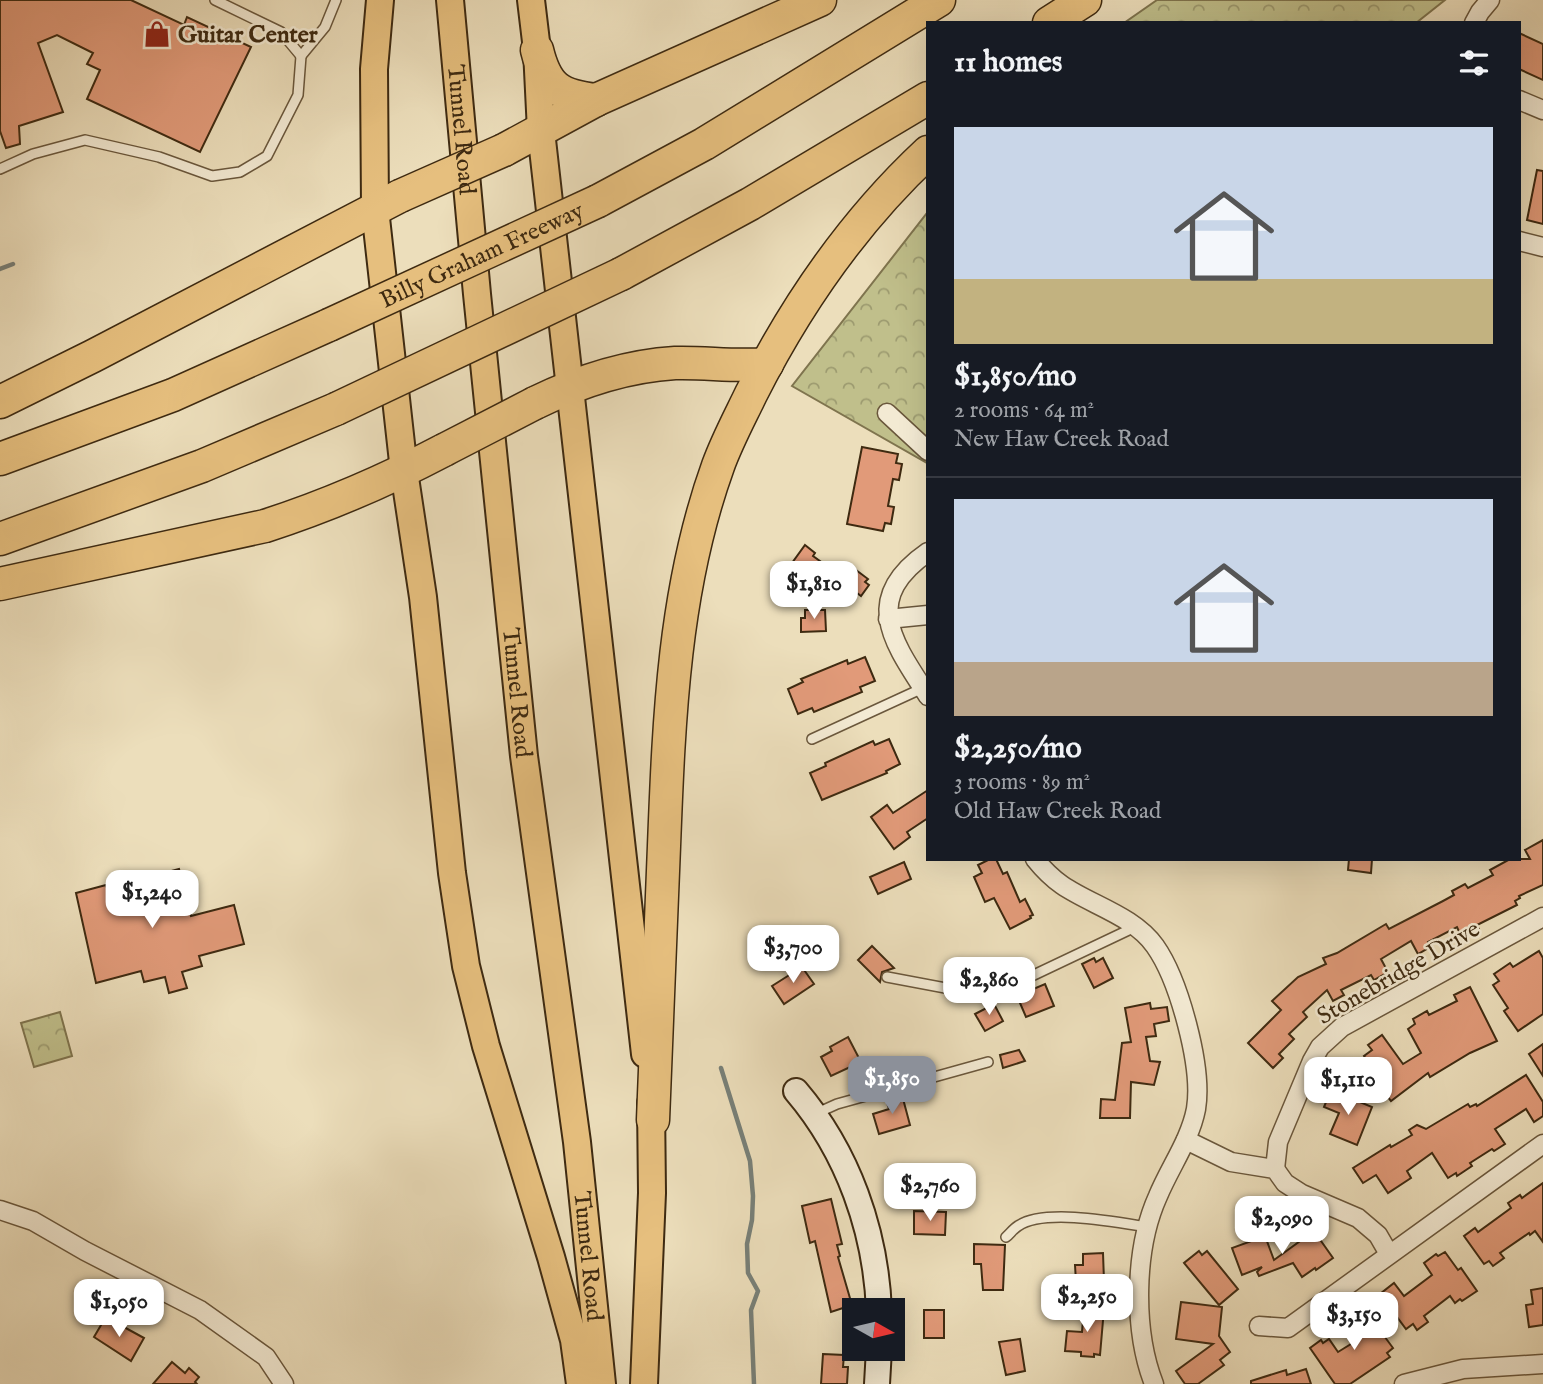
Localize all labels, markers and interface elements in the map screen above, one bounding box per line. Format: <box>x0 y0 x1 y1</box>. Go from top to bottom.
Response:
shop icon: Guitar Center <box>142 19 172 49</box>
place label: Guitar Center <box>178 20 318 51</box>
text: 11 homes <box>954 44 1062 82</box>
icon: filters <box>1455 44 1493 82</box>
street label: Tunnel Road <box>439 63 482 196</box>
icon: home <box>1161 173 1287 299</box>
street label: Billy Graham Freeway <box>375 196 589 316</box>
text: $1,850/mo <box>954 358 1076 396</box>
text: 2 rooms · 64 m² <box>954 396 1094 425</box>
text: New Haw Creek Road <box>954 425 1169 454</box>
icon: home <box>1161 545 1287 671</box>
pin: $1,810 <box>757 562 871 621</box>
text: $1,810 <box>786 569 842 598</box>
street label: Tunnel Road <box>494 626 538 760</box>
text: $2,250/mo <box>954 730 1082 768</box>
text: 3 rooms · 89 m² <box>954 768 1090 797</box>
text: Old Haw Creek Road <box>954 797 1161 826</box>
pin: $1,240 <box>95 870 209 930</box>
text: $1,240 <box>122 878 182 907</box>
street label: Stonebridge Drive <box>1312 914 1486 1032</box>
pin: $3,700 <box>736 926 850 985</box>
text: $3,700 <box>763 933 823 962</box>
pin: $2,860 <box>932 958 1046 1017</box>
text: $2,860 <box>959 965 1019 994</box>
pin: $1,850 <box>835 1056 949 1116</box>
pin: $1,110 <box>1291 1058 1405 1117</box>
text: $1,850 <box>864 1064 920 1093</box>
text: $1,110 <box>1320 1065 1376 1094</box>
pin: $2,760 <box>873 1164 987 1223</box>
text: $2,760 <box>900 1171 960 1200</box>
street label: Tunnel Road <box>565 1190 609 1323</box>
pin: $2,090 <box>1225 1196 1339 1256</box>
text: $2,090 <box>1251 1204 1313 1233</box>
pin: $2,250 <box>1030 1274 1144 1334</box>
pin: $1,050 <box>62 1280 176 1339</box>
text: $2,250 <box>1057 1282 1117 1311</box>
text: $1,050 <box>90 1287 148 1316</box>
pin: $3,150 <box>1297 1292 1411 1352</box>
north arrow <box>842 1298 905 1362</box>
map controls <box>842 1298 905 1361</box>
text: $3,150 <box>1326 1300 1382 1329</box>

